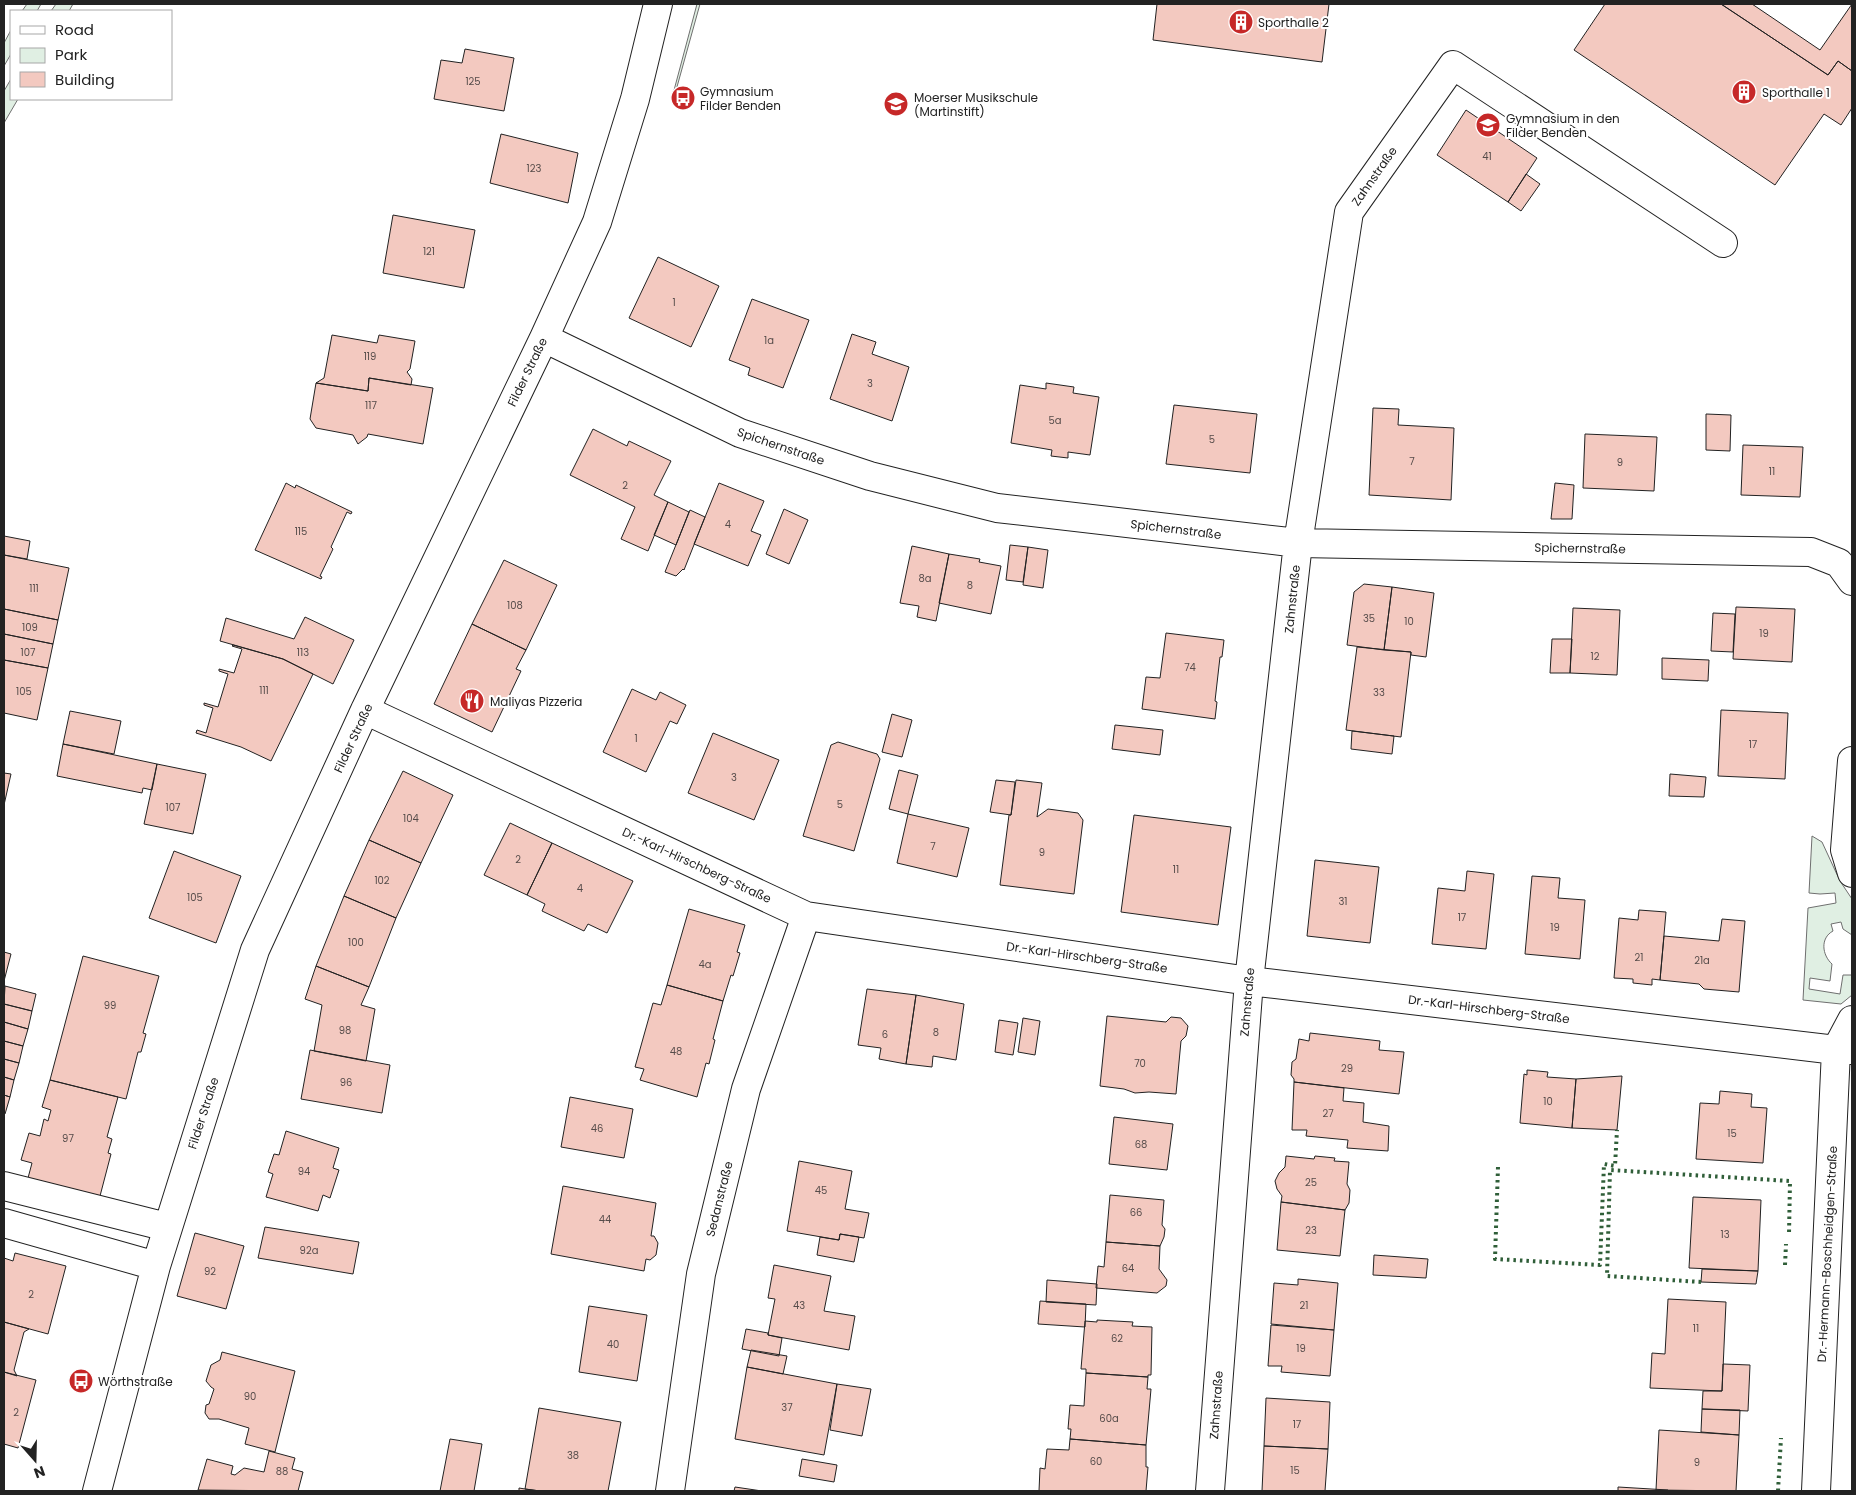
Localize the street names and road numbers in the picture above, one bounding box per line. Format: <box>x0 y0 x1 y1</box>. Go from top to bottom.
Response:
street label: Zahnstraße <box>1347 143 1401 209</box>
street label: Filder Straße <box>503 335 551 409</box>
street label: Spichernstraße <box>735 423 827 469</box>
street label: Spichernstraße <box>1130 515 1222 543</box>
street label: Spichernstraße <box>1534 539 1626 557</box>
street label: Zahnstraße <box>1280 564 1304 634</box>
street label: Filder Straße <box>329 701 377 775</box>
street label: Dr.-Karl-Hirschberg-Straße <box>620 823 774 907</box>
street label: Dr.-Karl-Hirschberg-Straße <box>1005 937 1169 977</box>
street label: Zahnstraße <box>1236 967 1258 1037</box>
street label: Dr.-Karl-Hirschberg-Straße <box>1407 991 1571 1027</box>
street label: Filder Straße <box>183 1075 223 1151</box>
street label: Dr.-Hermann-Boschheidgen-Straße <box>1813 1145 1841 1363</box>
street label: Sedanstraße <box>701 1159 737 1239</box>
street label: Zahnstraße <box>1205 1370 1227 1440</box>

